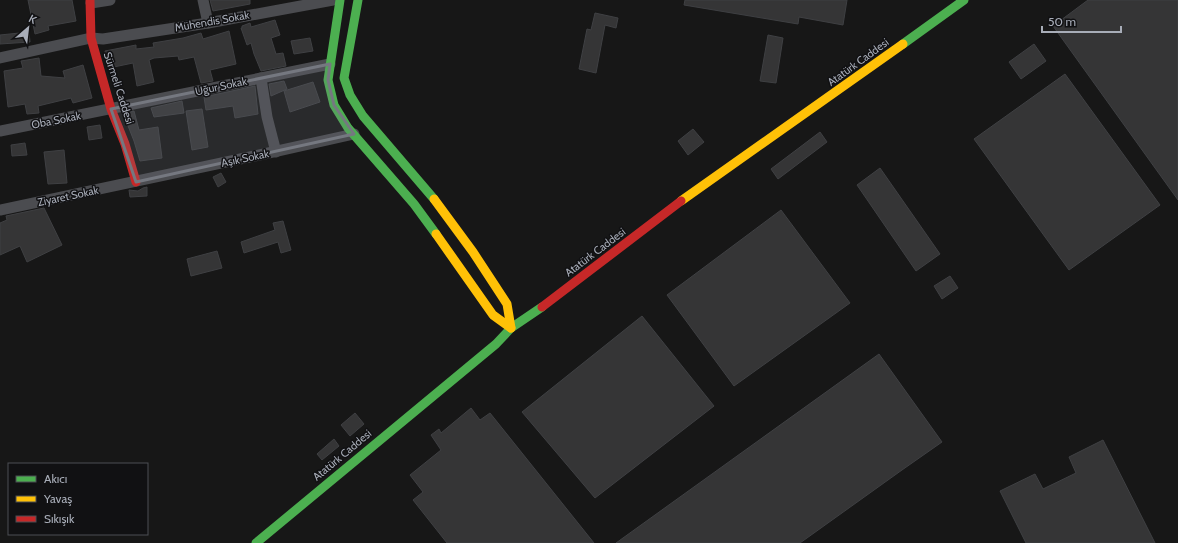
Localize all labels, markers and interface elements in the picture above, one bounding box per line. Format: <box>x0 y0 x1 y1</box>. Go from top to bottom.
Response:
north arrow <box>8 8 48 48</box>
street label: Mühendis Sokak <box>174 8 250 34</box>
scale bar <box>1042 8 1121 34</box>
text: K <box>26 11 39 27</box>
text: 50 m <box>1048 14 1076 29</box>
street label: Atatürk Caddesi <box>825 35 891 89</box>
street label: Sürmeli Caddesi <box>101 50 137 126</box>
street label: Uğur Sokak <box>194 74 248 98</box>
street label: Oba Sokak <box>30 108 82 132</box>
street label: Aşık Sokak <box>220 146 270 170</box>
street label: Ziyaret Sokak <box>36 183 100 209</box>
street label: Atatürk Caddesi <box>562 225 628 279</box>
street label: Atatürk Caddesi <box>310 426 374 484</box>
legend <box>8 463 148 535</box>
text: Akıcı <box>44 471 67 486</box>
text: Yavaş <box>43 491 72 506</box>
text: Sıkışık <box>44 511 75 526</box>

